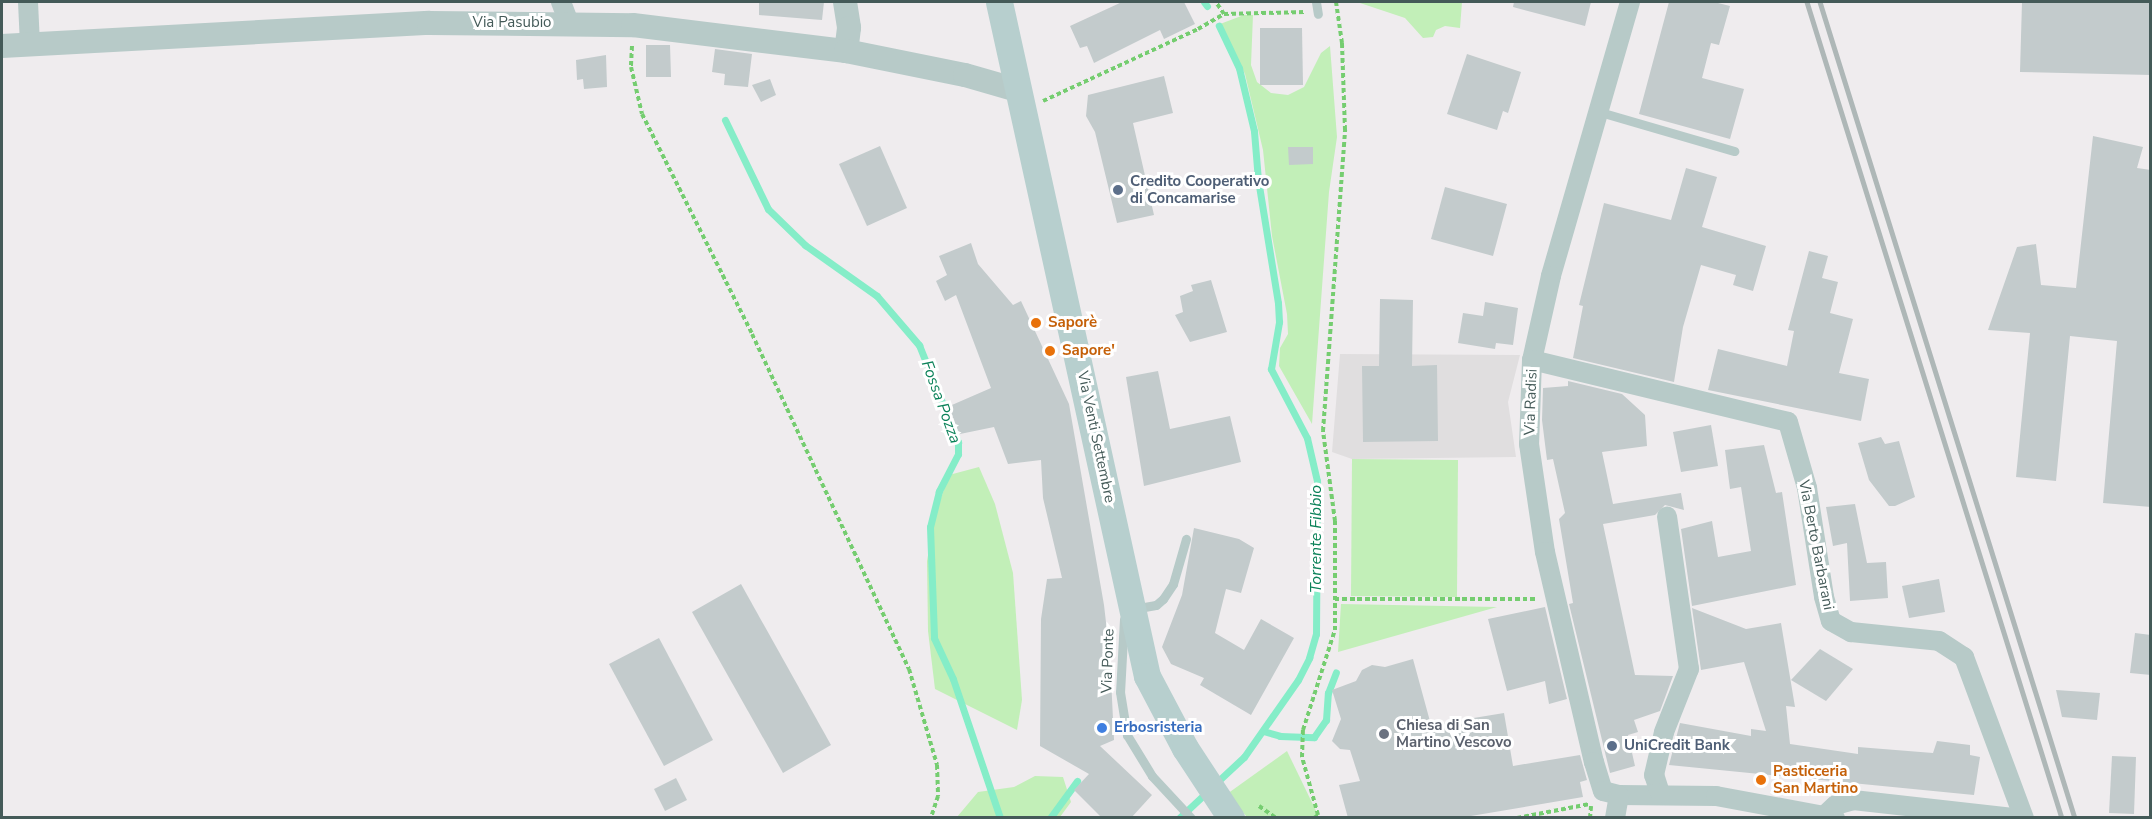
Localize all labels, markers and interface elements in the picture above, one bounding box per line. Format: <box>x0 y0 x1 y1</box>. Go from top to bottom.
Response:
street label: Via Pasubio <box>473 14 551 32</box>
place label: Credito Cooperativo di Concamarise <box>1130 172 1269 207</box>
marker: Credito Cooperativo di Concamarise <box>1111 183 1125 197</box>
place label: Saporè <box>1048 314 1097 332</box>
marker: Saporè <box>1029 316 1043 330</box>
place label: Sapore' <box>1062 342 1115 360</box>
marker: Sapore' <box>1043 344 1057 358</box>
water label: Fossa Pozza <box>917 358 965 446</box>
street label: Via Radisi <box>1521 368 1541 436</box>
street label: Via Venti Settembre <box>1073 369 1119 505</box>
street label: Via Berto Barbarani <box>1795 478 1837 612</box>
water label: Torrente Fibbio <box>1306 485 1326 593</box>
street label: Via Ponte <box>1098 628 1118 694</box>
place label: Chiesa di San Martino Vescovo <box>1396 716 1512 751</box>
place label: Erbosristeria <box>1114 719 1202 737</box>
marker: Erbosristeria <box>1095 721 1109 735</box>
marker: Chiesa di San Martino Vescovo <box>1377 727 1391 741</box>
place label: UniCredit Bank <box>1624 737 1730 755</box>
marker: UniCredit Bank <box>1605 739 1619 753</box>
place label: Pasticceria San Martino <box>1773 762 1858 797</box>
marker: Pasticceria San Martino <box>1754 773 1768 787</box>

